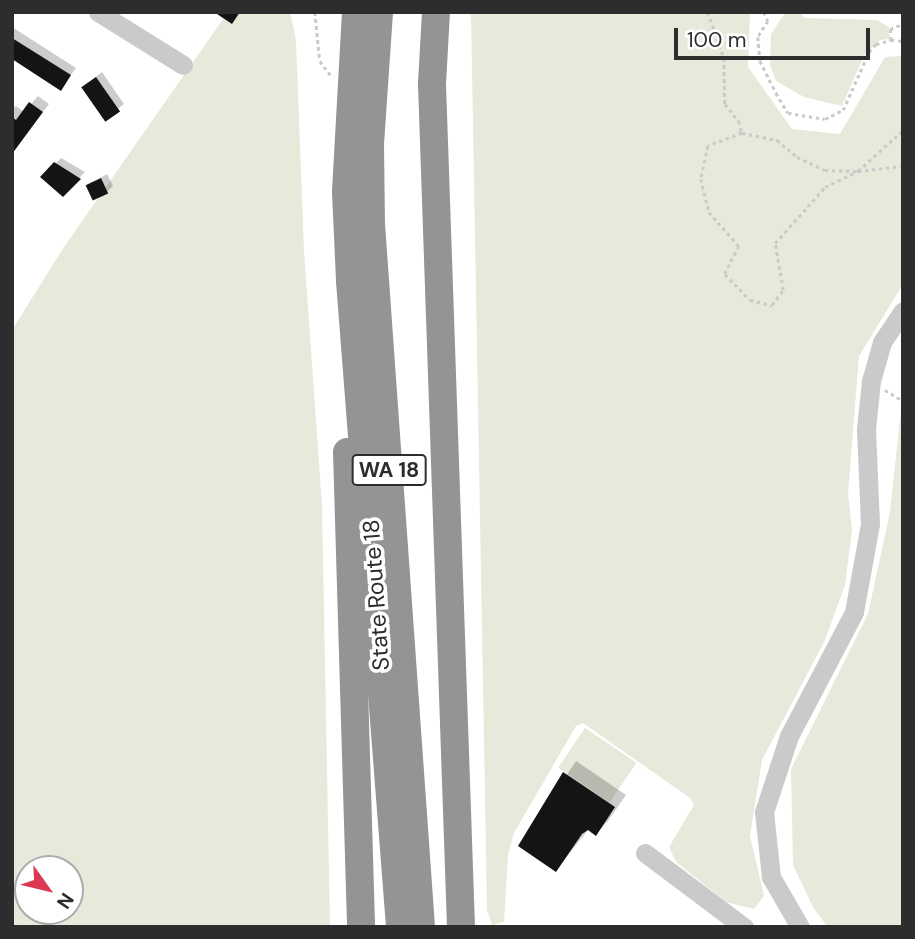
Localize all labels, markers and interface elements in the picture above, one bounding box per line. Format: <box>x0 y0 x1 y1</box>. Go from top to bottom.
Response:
scale bar <box>677 14 873 58</box>
text: 100 m <box>687 26 747 54</box>
road number: WA 18 <box>350 452 428 488</box>
street label: State Route 18 <box>357 519 395 671</box>
north arrow <box>14 855 84 925</box>
text: N <box>51 888 79 914</box>

